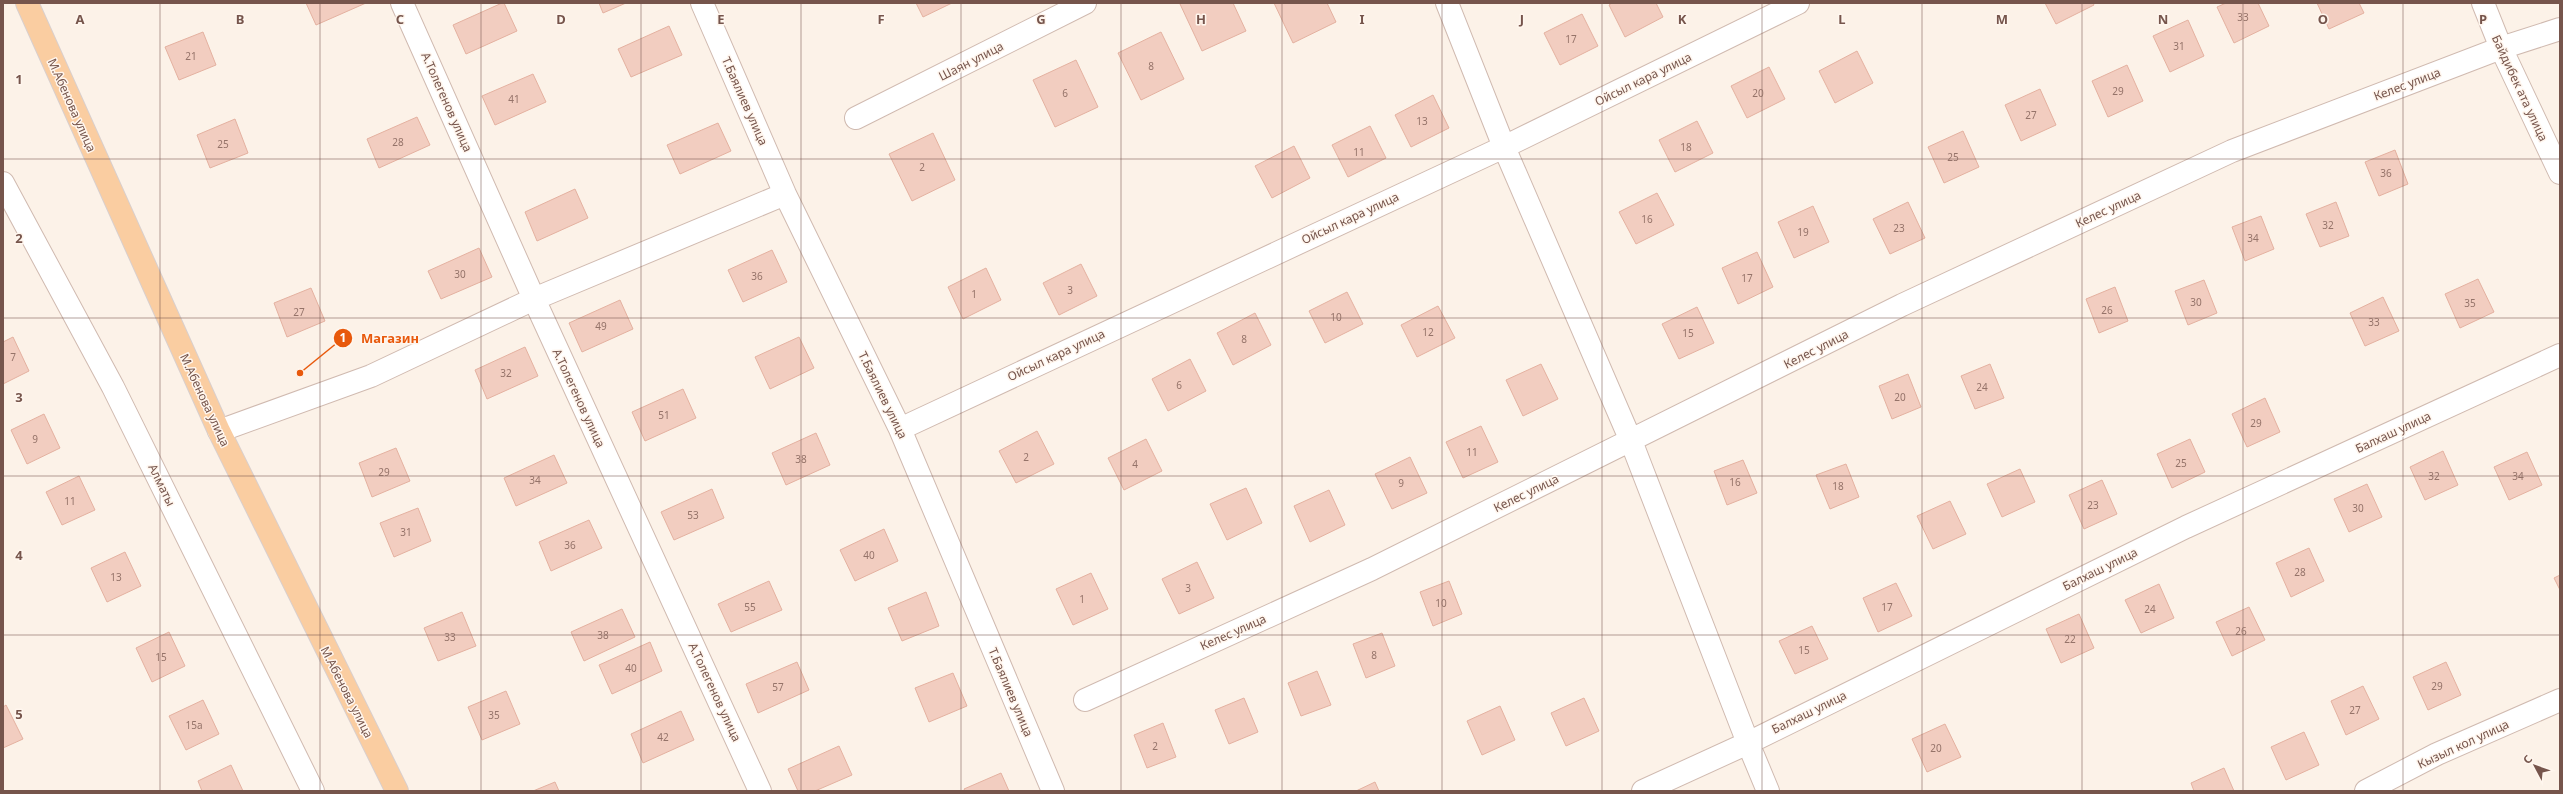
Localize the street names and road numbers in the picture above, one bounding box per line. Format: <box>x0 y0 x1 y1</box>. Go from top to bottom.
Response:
street label: Байдибек ата улица <box>2488 32 2552 144</box>
street label: Шаян улица <box>936 37 1006 85</box>
street label: Ойсыл кара улица <box>1592 48 1694 110</box>
street label: А.Толегенов улица <box>417 49 477 155</box>
street label: Т.Баялиев улица <box>718 54 772 148</box>
street label: М.Абенова улица <box>44 56 100 154</box>
street label: Келес улица <box>2371 63 2443 105</box>
street label: Келес улица <box>2072 186 2144 232</box>
street label: Ойсыл кара улица <box>1299 188 1401 248</box>
street label: Ойсыл кара улица <box>1005 325 1107 385</box>
street label: Келес улица <box>1781 325 1851 373</box>
street label: А.Толегенов улица <box>549 346 609 450</box>
street label: Т.Баялиев улица <box>854 348 912 442</box>
street label: М.Абенова улица <box>176 351 234 449</box>
street label: Балхаш улица <box>2352 407 2434 457</box>
street label: Алматы <box>144 461 180 509</box>
street label: Келес улица <box>1491 470 1561 516</box>
street label: Балхаш улица <box>2060 543 2140 595</box>
street label: Келес улица <box>1197 610 1269 654</box>
street label: А.Толегенов улица <box>685 640 745 744</box>
street label: М.Абенова улица <box>317 643 377 741</box>
street label: Т.Баялиев улица <box>985 645 1037 739</box>
street label: Балхаш улица <box>1769 686 1849 738</box>
street label: Кызыл кол улица <box>2414 715 2512 773</box>

